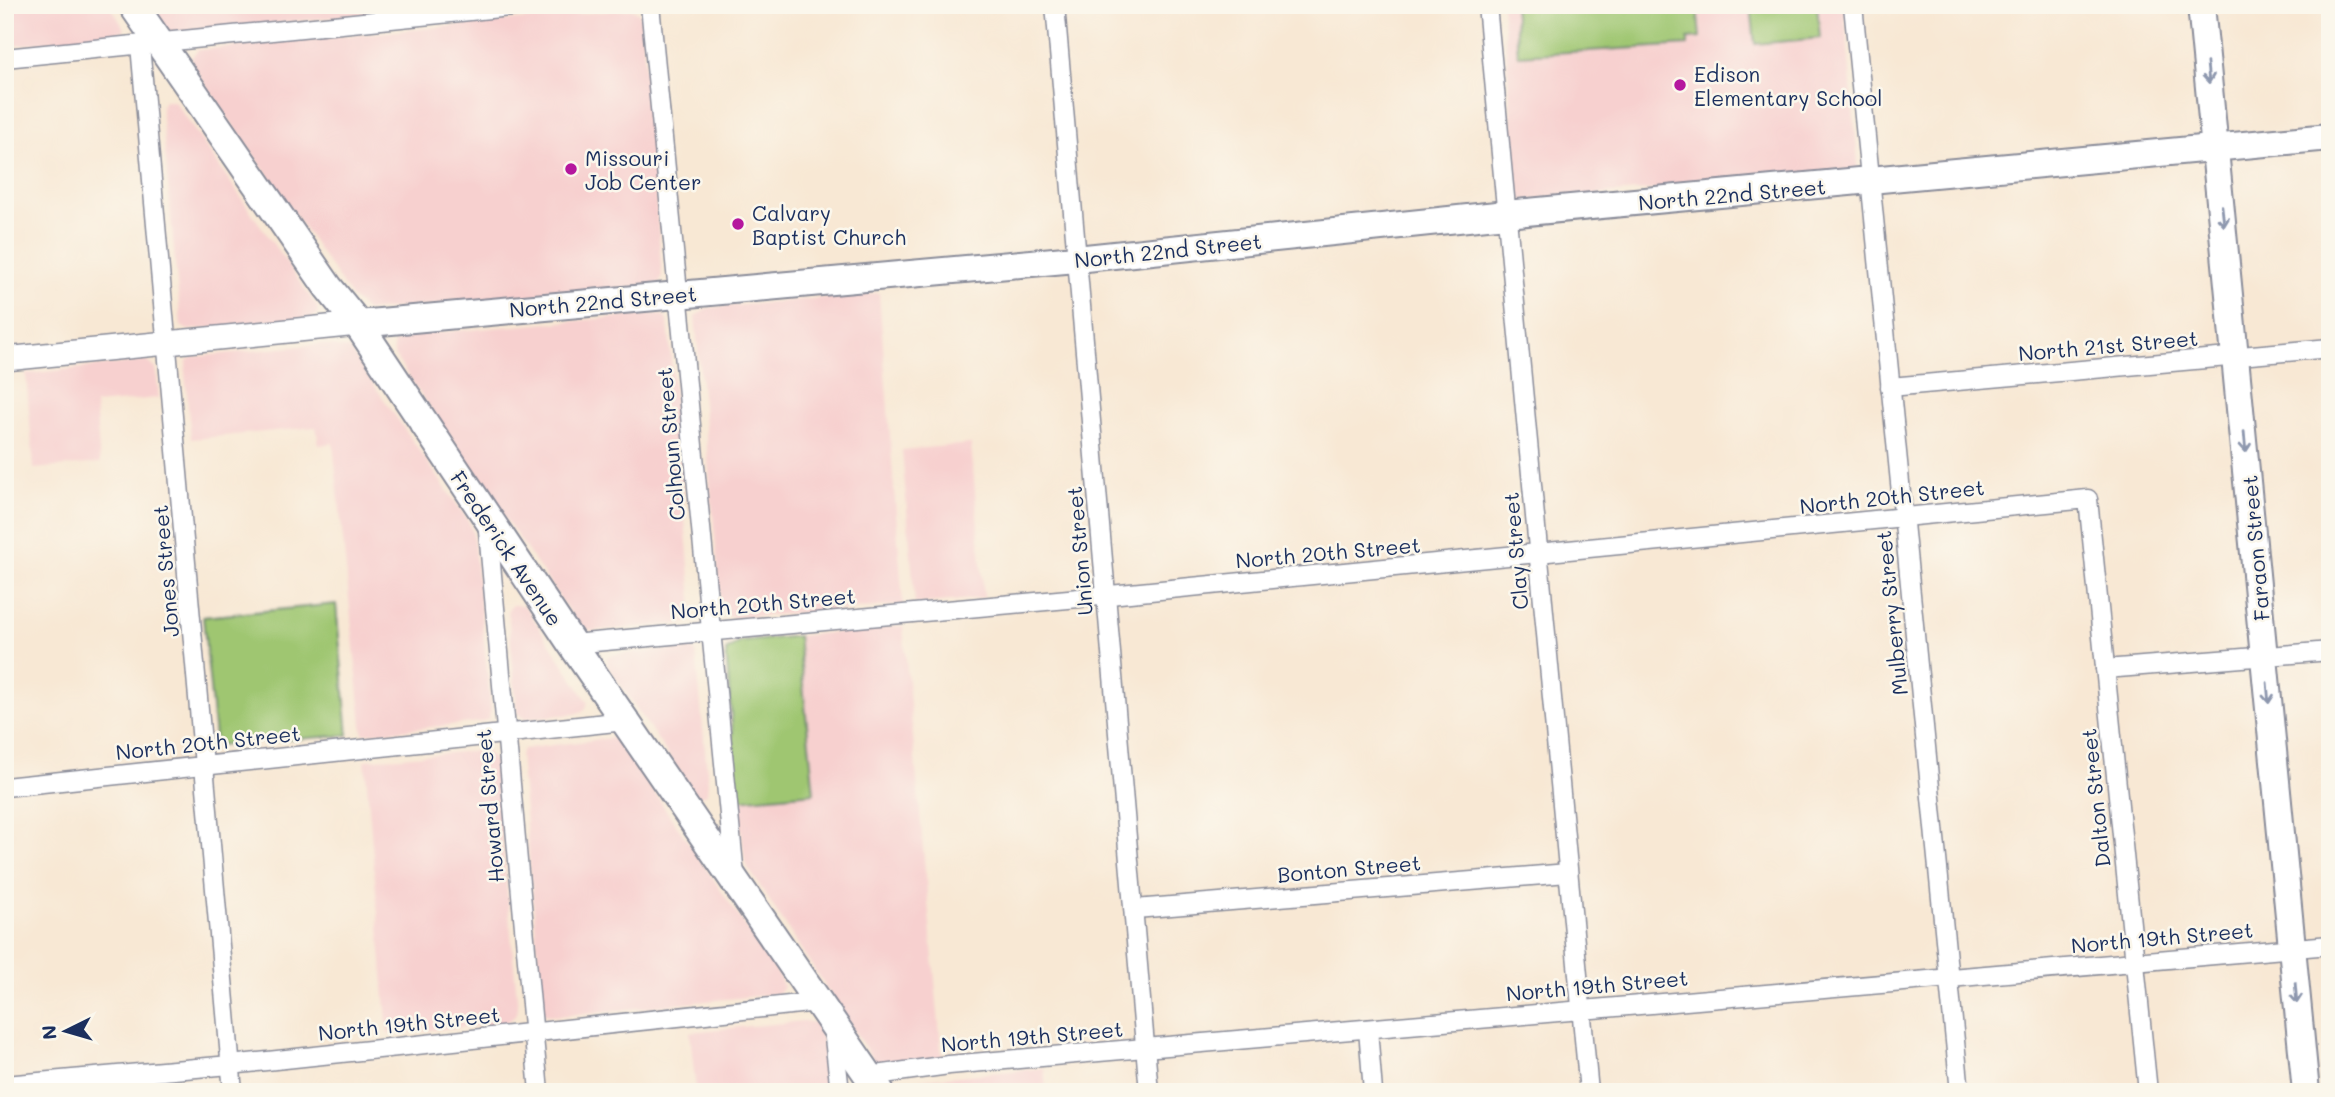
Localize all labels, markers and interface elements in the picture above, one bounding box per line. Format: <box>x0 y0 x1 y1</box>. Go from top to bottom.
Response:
place label: Edison Elementary School <box>1694 60 1882 111</box>
one-way arrow <box>2202 61 2215 84</box>
marker: Edison Elementary School <box>1672 77 1688 93</box>
place label: Missouri Job Center <box>585 144 702 195</box>
marker: Missouri Job Center <box>563 161 579 177</box>
street label: North 22nd Street <box>1637 172 1827 216</box>
place label: Calvary Baptist Church <box>752 199 906 250</box>
one-way arrow <box>2217 204 2230 227</box>
marker: Calvary Baptist Church <box>730 216 746 232</box>
street label: North 22nd Street <box>1073 227 1263 273</box>
street label: North 22nd Street <box>508 279 698 323</box>
street label: North 21st Street <box>2017 324 2199 366</box>
street label: Colhoun Street <box>650 366 690 522</box>
one-way arrow <box>2239 430 2252 453</box>
street label: Frederick Avenue <box>445 465 569 631</box>
street label: North 20th Street <box>1798 473 1986 519</box>
street label: Faraon Street <box>2235 474 2275 622</box>
street label: Union Street <box>1060 485 1098 617</box>
street label: Clay Street <box>1496 491 1534 611</box>
street label: Jones Street <box>146 504 184 638</box>
street label: Mulberry Street <box>1869 529 1913 697</box>
street label: North 20th Street <box>1234 530 1422 574</box>
street label: North 20th Street <box>669 581 857 625</box>
one-way arrow <box>2262 681 2275 704</box>
street label: North 20th Street <box>114 719 302 765</box>
street label: Dalton Street <box>2074 727 2116 869</box>
street label: Howard Street <box>469 728 509 884</box>
street label: Bonton Street <box>1276 848 1422 888</box>
street label: North 19th Street <box>2070 916 2254 958</box>
street label: North 19th Street <box>1505 964 1689 1006</box>
one-way arrow <box>2290 981 2303 1004</box>
north arrow <box>32 996 102 1066</box>
street label: North 19th Street <box>317 1000 501 1046</box>
street label: North 19th Street <box>940 1015 1124 1057</box>
text: N <box>35 1024 62 1041</box>

